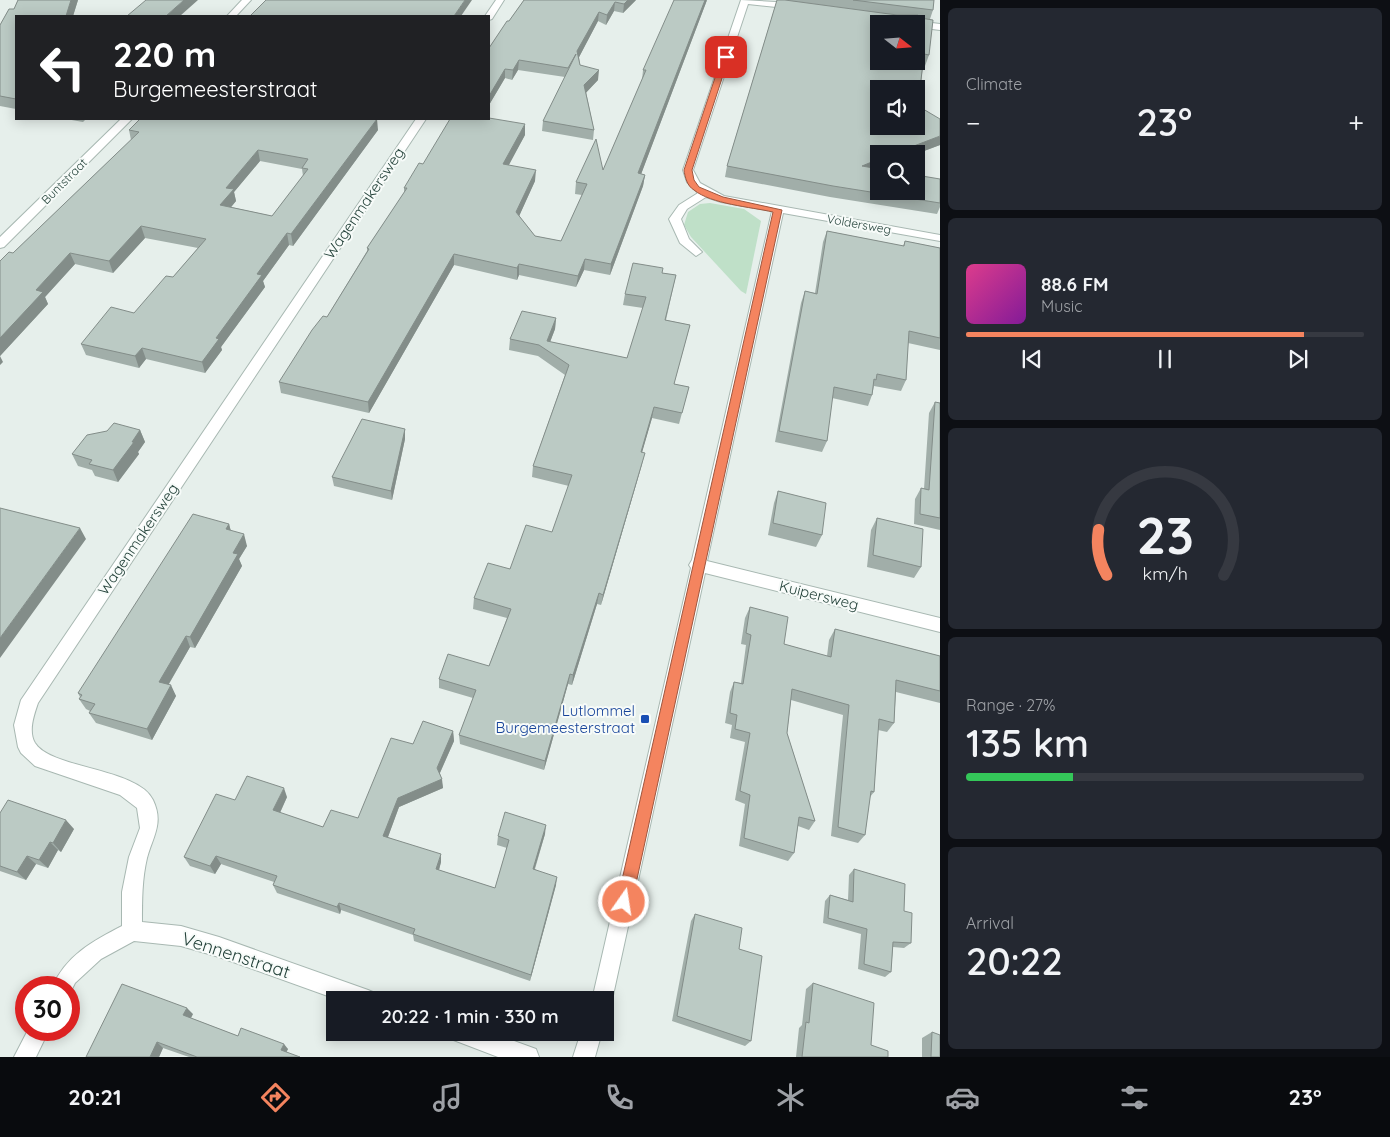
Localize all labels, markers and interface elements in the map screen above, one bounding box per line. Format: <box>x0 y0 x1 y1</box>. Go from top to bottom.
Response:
north arrow <box>870 15 925 70</box>
map controls <box>870 15 925 200</box>
text: 220 m <box>113 32 216 76</box>
icon: left <box>30 35 95 100</box>
pin <box>705 36 747 78</box>
icon: arrive <box>712 43 740 71</box>
text: Climate <box>966 74 1022 94</box>
text: Burgemeesterstraat <box>113 75 318 103</box>
button: sound <box>870 80 925 135</box>
text: 23° <box>1136 98 1192 146</box>
text: − <box>966 105 981 140</box>
text: + <box>1348 105 1364 140</box>
street label: Wagenmakersweg <box>320 144 408 262</box>
button: search <box>870 145 925 200</box>
street label: Buntstraat <box>38 155 90 207</box>
street label: Voldersweg <box>826 211 892 237</box>
text: 88.6 FM <box>1041 272 1109 296</box>
text: Music <box>1041 296 1083 316</box>
icon: previous <box>1018 345 1046 373</box>
icon: pause <box>1151 345 1179 373</box>
icon: next <box>1284 345 1312 373</box>
street label: Wagenmakersweg <box>94 480 182 598</box>
text: 23 <box>1136 502 1194 567</box>
text: km/h <box>1142 562 1188 584</box>
street label: Kuipersweg <box>777 576 861 614</box>
text: Range · 27% <box>966 695 1055 715</box>
place label: Lutlommel Burgemeesterstraat <box>496 701 635 737</box>
marker: Lutlommel Burgemeesterstraat <box>639 713 651 725</box>
text: 135 km <box>966 719 1089 767</box>
position arrow <box>597 875 649 927</box>
text: Arrival <box>966 913 1014 933</box>
street label: Vennenstraat <box>179 927 293 983</box>
text: 20:22 <box>966 937 1063 985</box>
speed limit sign: 30 <box>15 976 80 1041</box>
text: 20:22 · 1 min · 330 m <box>381 1004 559 1028</box>
icon: directions <box>258 1080 293 1115</box>
icon: music <box>430 1080 465 1115</box>
icon: phone <box>602 1080 637 1115</box>
icon: climate <box>773 1080 808 1115</box>
icon: car <box>945 1080 980 1115</box>
icon: filters <box>1117 1080 1152 1115</box>
text: 20:21 <box>68 1083 121 1111</box>
text: 23° <box>1289 1083 1322 1111</box>

